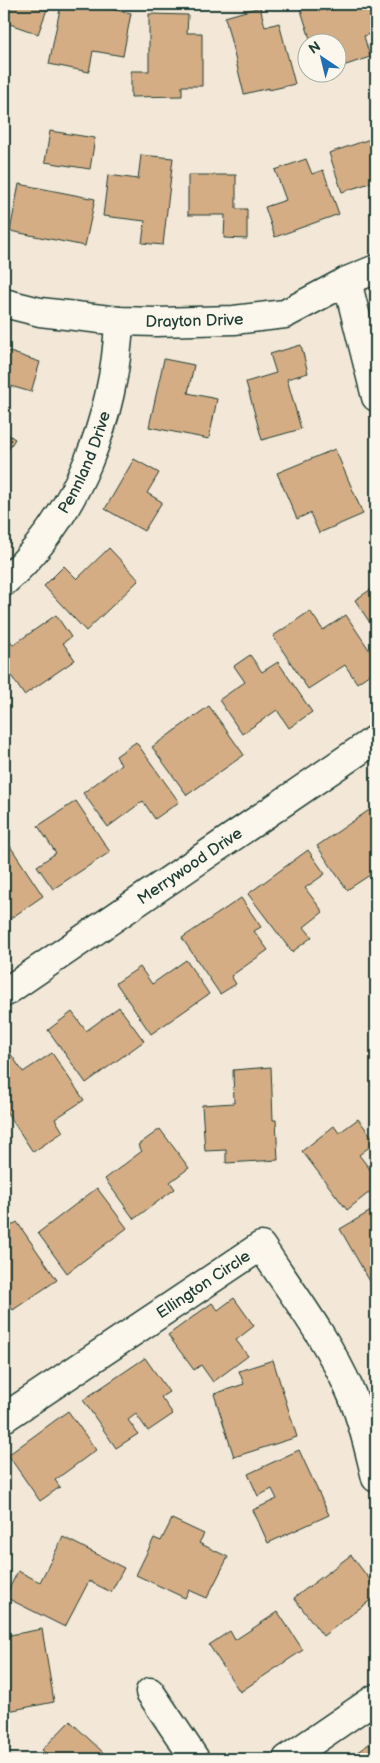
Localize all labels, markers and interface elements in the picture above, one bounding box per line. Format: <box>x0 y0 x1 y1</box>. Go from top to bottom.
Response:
north arrow <box>298 32 348 82</box>
text: N <box>306 38 324 58</box>
street label: Drayton Drive <box>145 309 245 332</box>
street label: Pennland Drive <box>54 409 114 517</box>
street label: Merrywood Drive <box>134 823 246 909</box>
street label: Ellington Circle <box>153 1246 254 1323</box>

